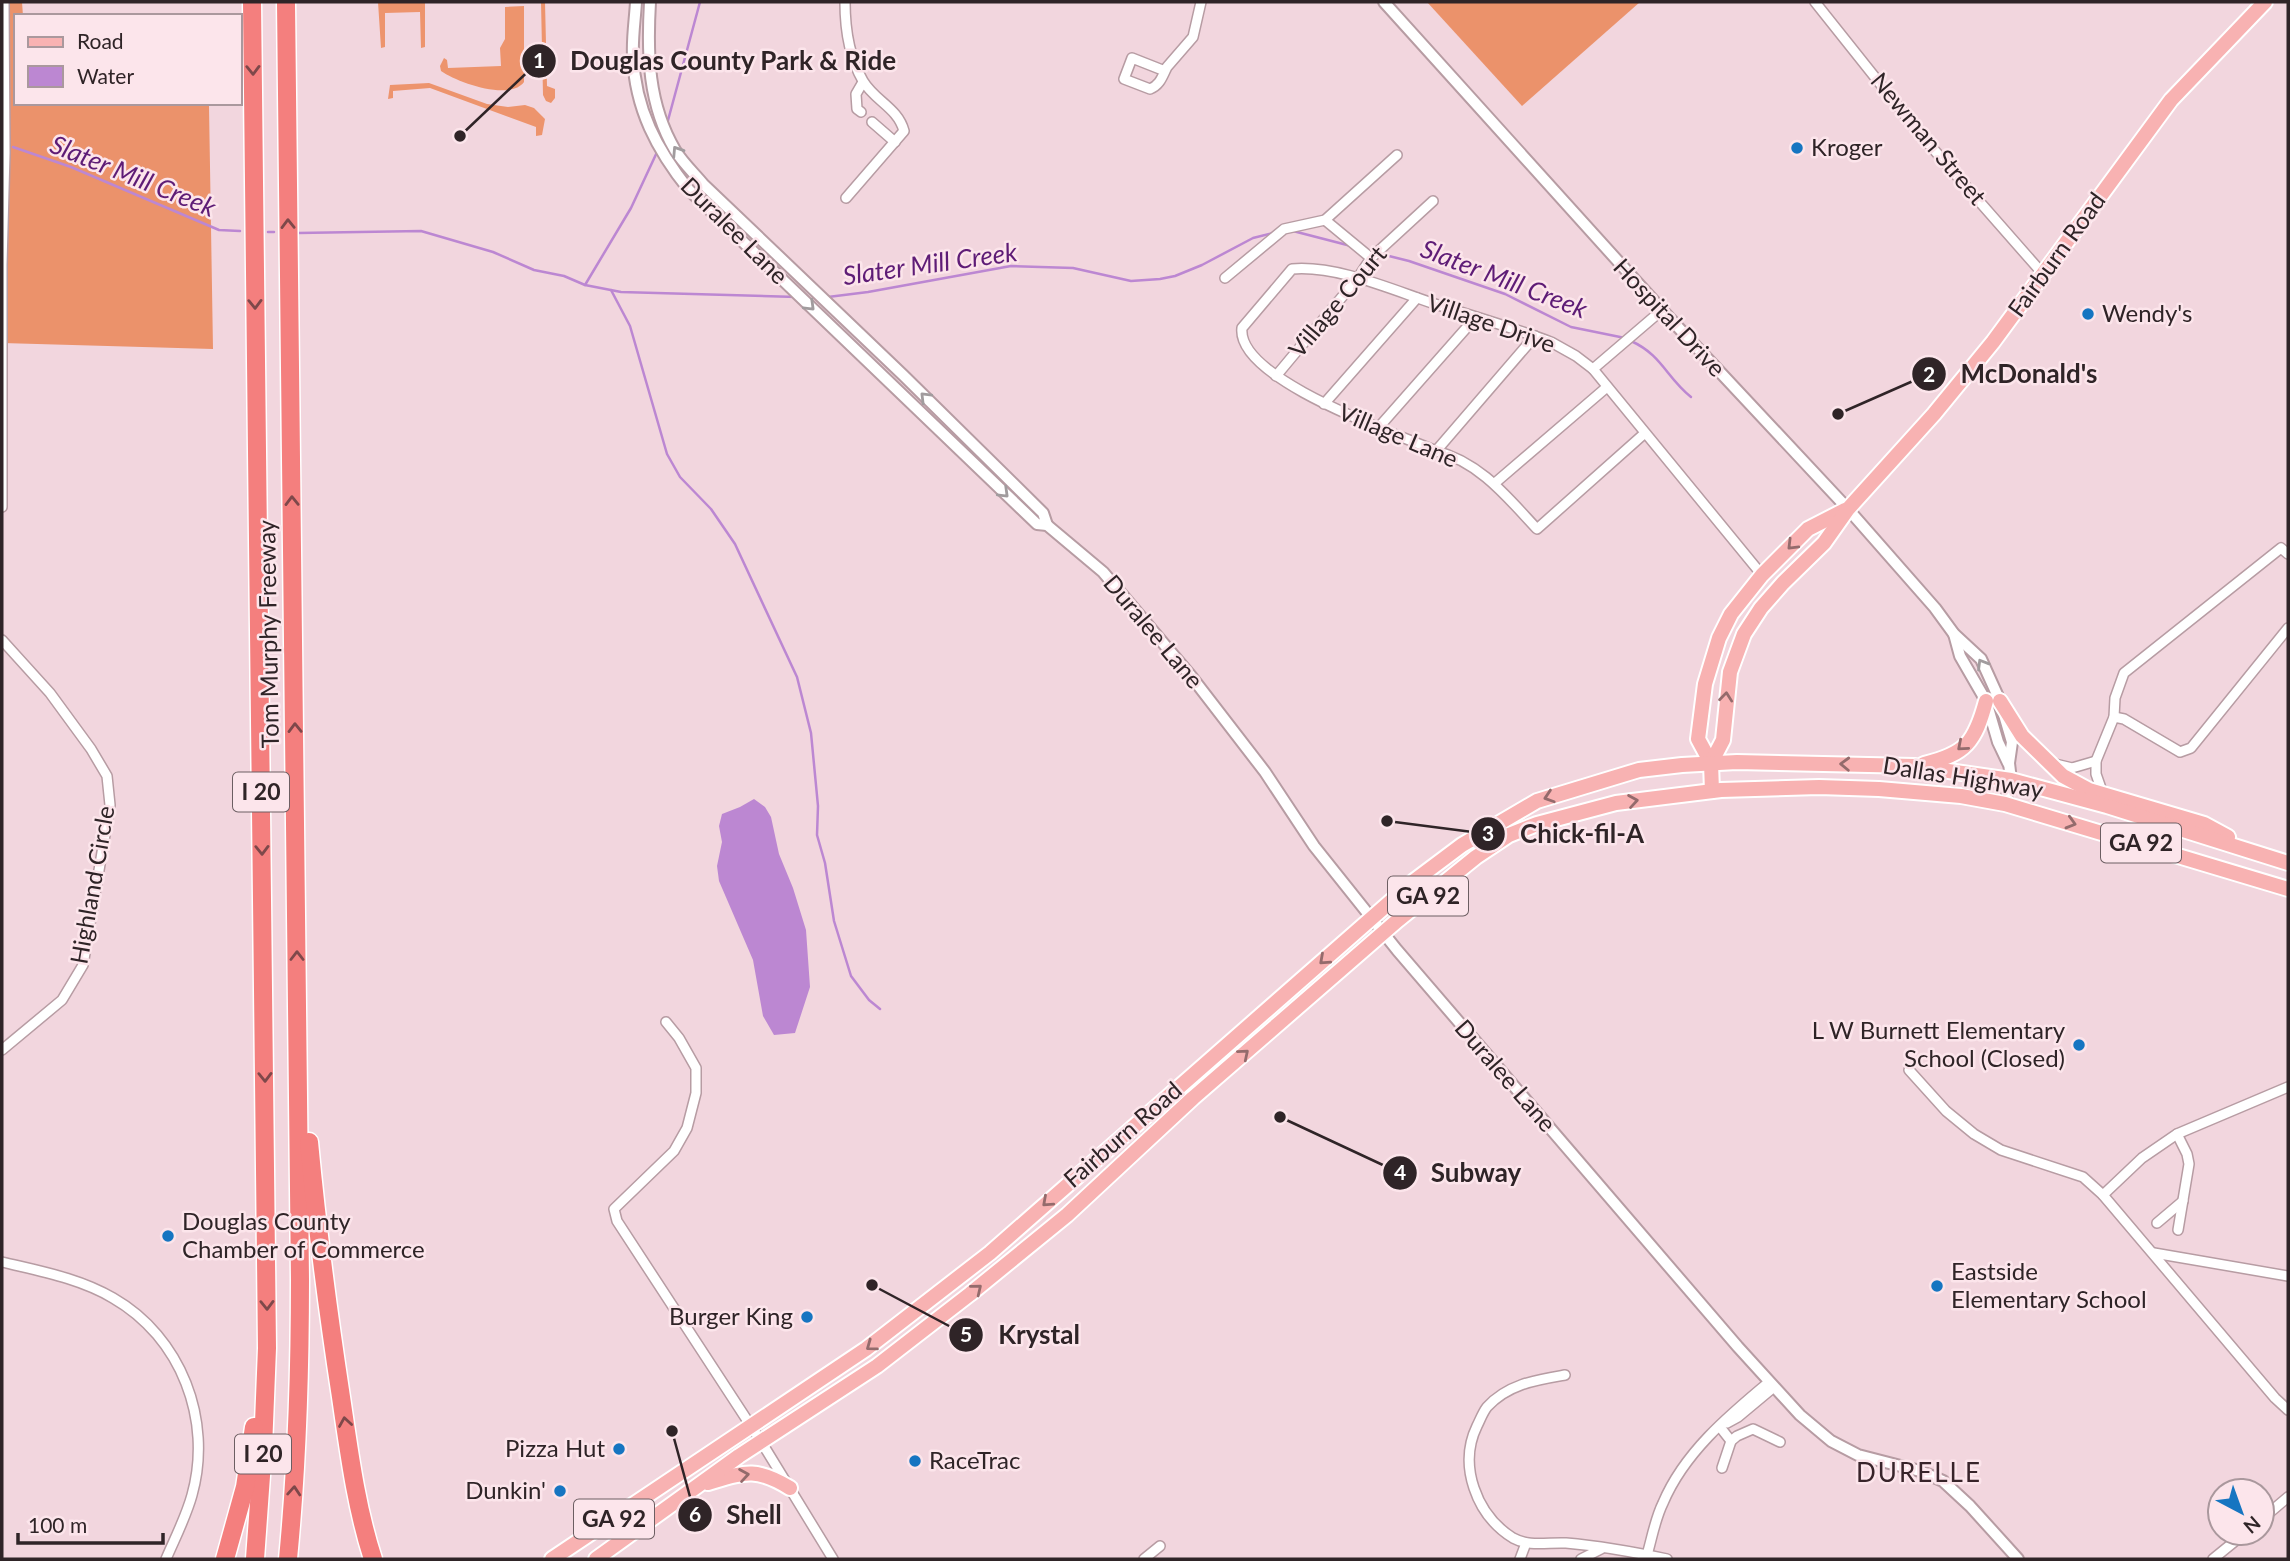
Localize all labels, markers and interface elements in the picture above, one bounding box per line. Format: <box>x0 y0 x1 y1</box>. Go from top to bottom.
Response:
legend <box>14 14 242 105</box>
text: Road <box>77 28 124 53</box>
callout: Douglas County Park & Ride <box>521 37 911 84</box>
text: Douglas County Park & Ride <box>570 44 896 76</box>
text: 1 <box>533 47 545 72</box>
text: Water <box>77 63 134 88</box>
one-way arrow <box>245 65 261 76</box>
street label: Newman Street <box>1865 66 1993 210</box>
water label: Slater Mill Creek <box>46 127 221 223</box>
place label: Kroger <box>1811 132 1883 161</box>
marker: Kroger <box>1789 140 1805 156</box>
one-way arrow <box>673 146 686 159</box>
street label: Duralee Lane <box>676 170 795 289</box>
street label: Fairburn Road <box>2001 186 2111 322</box>
one-way arrow <box>280 218 296 229</box>
water label: Slater Mill Creek <box>1417 232 1593 325</box>
water label: Slater Mill Creek <box>841 235 1020 291</box>
street label: Village Court <box>1282 239 1392 363</box>
street label: Hospital Drive <box>1608 252 1732 382</box>
street label: Village Drive <box>1424 287 1559 358</box>
one-way arrow <box>801 297 814 310</box>
place label: Wendy's <box>2102 298 2192 327</box>
one-way arrow <box>247 299 263 309</box>
marker: Wendy's <box>2080 306 2096 322</box>
callout: McDonald's <box>1912 351 2112 398</box>
text: McDonald's <box>1961 357 2097 389</box>
text: 2 <box>1923 361 1935 386</box>
one-way arrow <box>921 392 934 405</box>
street label: Village Lane <box>1335 397 1463 473</box>
one-way arrow <box>996 484 1009 497</box>
one-way arrow <box>284 495 300 505</box>
street label: Tom Murphy Freeway <box>251 519 284 748</box>
one-way arrow <box>1787 537 1800 550</box>
street label: Duralee Lane <box>1098 568 1210 694</box>
one-way arrow <box>1977 659 1990 672</box>
one-way arrow <box>1719 692 1734 703</box>
one-way arrow <box>287 722 302 733</box>
one-way arrow <box>1957 738 1970 750</box>
street label: Dallas Highway <box>1881 750 2046 804</box>
one-way arrow <box>1840 756 1851 771</box>
road number: I 20 <box>233 772 289 812</box>
one-way arrow <box>1544 788 1556 803</box>
one-way arrow <box>1627 794 1639 809</box>
street label: Highland Circle <box>63 803 120 966</box>
callout: Chick-fil-A <box>1471 811 1658 858</box>
one-way arrow <box>2065 815 2077 830</box>
text: Chick-fil-A <box>1520 817 1645 849</box>
text: 3 <box>1482 820 1494 845</box>
road number: GA 92 <box>2101 824 2181 862</box>
one-way arrow <box>254 844 269 855</box>
road number: GA 92 <box>1388 876 1468 916</box>
one-way arrow <box>289 950 305 960</box>
one-way arrow <box>1319 952 1332 964</box>
street label: Duralee Lane <box>1449 1013 1563 1137</box>
place label: L W Burnett Elementary School (Closed) <box>1812 1015 2066 1072</box>
marker: L W Burnett Elementary School (Closed) <box>2071 1037 2087 1053</box>
one-way arrow <box>1236 1050 1249 1062</box>
one-way arrow <box>257 1072 273 1083</box>
street label: Fairburn Road <box>1057 1075 1187 1193</box>
callout: Subway <box>1382 1149 1536 1196</box>
text: Subway <box>1431 1156 1522 1188</box>
text: 4 <box>1394 1159 1406 1184</box>
one-way arrow <box>1043 1194 1056 1206</box>
place label: Douglas County Chamber of Commerce <box>182 1206 425 1263</box>
marker: Douglas County Chamber of Commerce <box>160 1228 176 1244</box>
place label: Eastside Elementary School <box>1951 1256 2147 1313</box>
marker: Eastside Elementary School <box>1929 1278 1945 1294</box>
one-way arrow <box>969 1284 981 1297</box>
one-way arrow <box>259 1300 275 1310</box>
place label: Burger King <box>669 1301 793 1330</box>
marker: Burger King <box>799 1309 815 1325</box>
callout: Krystal <box>949 1312 1094 1359</box>
text: Krystal <box>998 1318 1080 1350</box>
text: 5 <box>960 1321 972 1346</box>
one-way arrow <box>866 1337 879 1350</box>
one-way arrow <box>338 1416 353 1428</box>
place label: Pizza Hut <box>505 1433 605 1462</box>
road number: I 20 <box>235 1434 291 1474</box>
marker: Pizza Hut <box>611 1441 627 1457</box>
place label: RaceTrac <box>929 1445 1020 1474</box>
marker: RaceTrac <box>907 1453 923 1469</box>
district label: DURELLE <box>1856 1456 1982 1488</box>
one-way arrow <box>738 1468 750 1483</box>
place label: Dunkin' <box>465 1475 546 1504</box>
north arrow <box>2206 1477 2276 1547</box>
marker: Dunkin' <box>552 1483 568 1499</box>
one-way arrow <box>286 1486 301 1497</box>
callout: Shell <box>677 1491 796 1538</box>
text: Shell <box>726 1498 782 1530</box>
road number: GA 92 <box>574 1500 654 1538</box>
text: 6 <box>689 1501 701 1526</box>
scale bar <box>18 1502 163 1546</box>
text: 100 m <box>28 1512 87 1537</box>
text: N <box>2239 1512 2266 1539</box>

